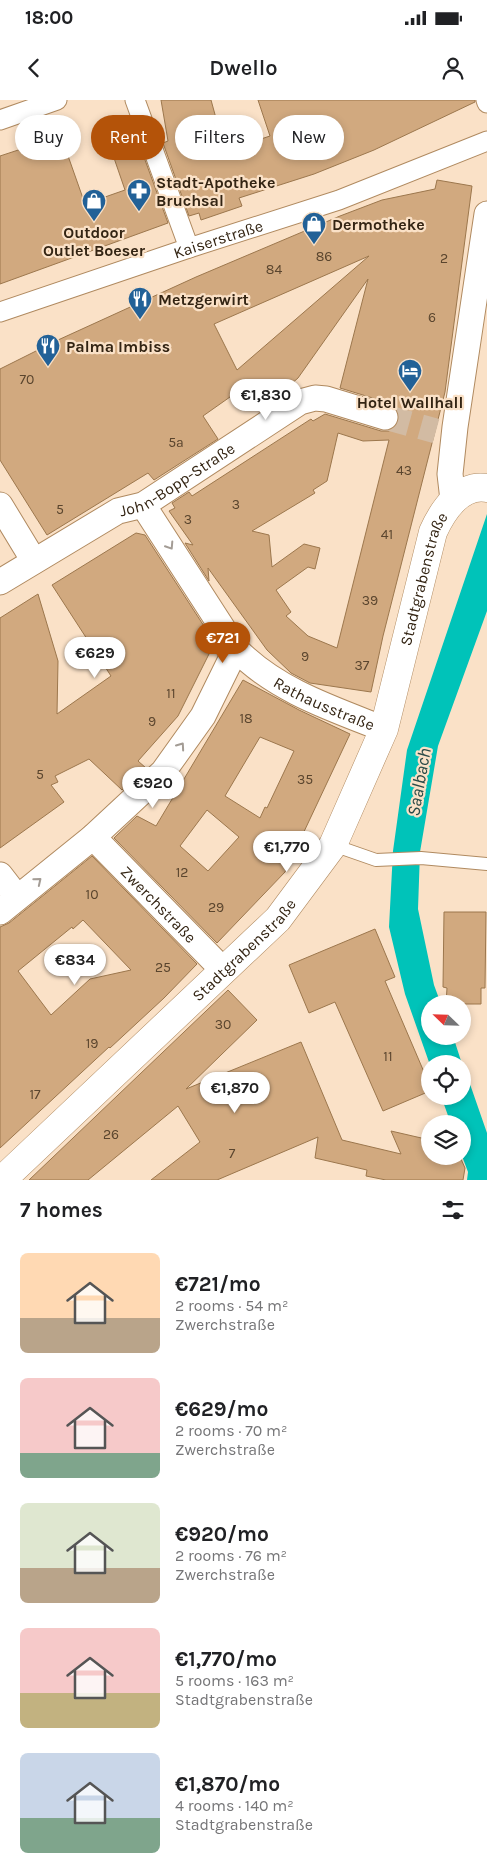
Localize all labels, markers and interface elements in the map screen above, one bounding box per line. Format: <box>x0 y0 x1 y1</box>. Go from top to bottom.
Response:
text: 18:00 <box>25 7 73 29</box>
icon: back <box>20 54 48 82</box>
icon: person <box>439 54 467 82</box>
text: Dwello <box>209 55 278 81</box>
chip: Buy <box>15 115 81 160</box>
chip: Rent <box>91 115 165 160</box>
chip: Filters <box>175 115 263 160</box>
chip: New <box>273 115 344 160</box>
place label: Stadt-Apotheke Bruchsal <box>156 173 276 210</box>
pharmacy icon: Stadt-Apotheke Bruchsal <box>126 178 152 212</box>
shop icon: Outdoor Outlet Boeser <box>81 188 107 222</box>
shop icon: Dermotheke <box>301 211 327 245</box>
place label: Dermotheke <box>332 215 425 234</box>
street label: Kaiserstraße <box>171 216 265 263</box>
place label: Outdoor Outlet Boeser <box>43 223 146 260</box>
house number: 86 <box>316 248 332 265</box>
house number: 2 <box>440 250 448 267</box>
house number: 84 <box>266 261 282 278</box>
restaurant icon: Metzgerwirt <box>127 286 153 320</box>
place label: Metzgerwirt <box>158 290 249 309</box>
house number: 6 <box>428 309 436 326</box>
restaurant icon: Palma Imbiss <box>35 333 61 367</box>
place label: Palma Imbiss <box>66 337 170 356</box>
hotel icon: Hotel Wallhall <box>397 358 423 392</box>
house number: 70 <box>20 371 34 388</box>
pin: €1,830 <box>225 378 307 421</box>
text: €1,830 <box>241 385 291 404</box>
place label: Hotel Wallhall <box>357 393 463 412</box>
house number: 5a <box>168 434 184 451</box>
street label: John-Bopp-Straße <box>117 439 238 520</box>
house number: 43 <box>396 462 412 479</box>
house number: 3 <box>232 496 240 513</box>
house number: 5 <box>56 501 64 518</box>
street label: Stadtgrabenstraße <box>396 509 452 648</box>
house number: 3 <box>184 511 192 528</box>
house number: 41 <box>381 526 393 543</box>
one-way arrow <box>164 540 173 550</box>
house number: 39 <box>362 592 378 609</box>
pin: €721 <box>193 622 253 664</box>
text: €721 <box>206 628 240 647</box>
pin: €629 <box>65 636 125 679</box>
text: €629 <box>75 643 115 662</box>
house number: 9 <box>301 648 309 665</box>
house number: 37 <box>355 657 370 674</box>
street label: Rathausstraße <box>270 673 377 734</box>
house number: 11 <box>166 685 176 702</box>
house number: 18 <box>239 710 253 727</box>
house number: 9 <box>148 713 156 730</box>
one-way arrow <box>175 743 184 752</box>
water label: Saalbach <box>402 746 436 818</box>
house number: 5 <box>36 766 44 783</box>
pin: €920 <box>123 766 183 809</box>
house number: 35 <box>297 771 313 788</box>
text: €920 <box>133 773 173 792</box>
pin: €1,770 <box>246 830 328 873</box>
text: €1,770 <box>264 837 310 856</box>
street label: Zwerchstraße <box>117 862 200 947</box>
house number: 12 <box>176 864 188 881</box>
one-way arrow <box>32 878 41 886</box>
house number: 10 <box>86 886 98 903</box>
street label: Stadtgrabenstraße <box>188 895 300 1005</box>
house number: 29 <box>208 899 224 916</box>
pin: €834 <box>45 944 105 986</box>
text: €834 <box>55 950 95 969</box>
house number: 25 <box>155 959 171 976</box>
north arrow <box>421 995 471 1045</box>
map controls <box>421 995 471 1165</box>
house number: 30 <box>215 1016 231 1033</box>
house number: 19 <box>86 1035 98 1052</box>
house number: 11 <box>383 1048 393 1065</box>
button: locate <box>421 1055 471 1105</box>
pin: €1,870 <box>194 1072 276 1114</box>
text: €1,870 <box>211 1078 259 1097</box>
house number: 17 <box>29 1086 41 1103</box>
button: layers <box>421 1115 471 1165</box>
house number: 26 <box>103 1126 119 1143</box>
house number: 7 <box>229 1145 236 1162</box>
icon: filters <box>439 1196 467 1224</box>
text: 7 homes <box>20 1198 103 1222</box>
text: €721/mo <box>175 1272 261 1296</box>
icon: home <box>60 1273 120 1333</box>
text: 2 rooms · 54 m² <box>175 1296 288 1315</box>
text: Zwerchstraße <box>175 1315 275 1334</box>
text: €629/mo <box>175 1397 268 1421</box>
icon: home <box>60 1398 120 1458</box>
text: 2 rooms · 70 m² <box>175 1421 287 1440</box>
text: Zwerchstraße <box>175 1440 275 1459</box>
text: €920/mo <box>175 1522 269 1546</box>
icon: home <box>60 1523 120 1583</box>
text: 2 rooms · 76 m² <box>175 1546 287 1565</box>
text: Zwerchstraße <box>175 1565 275 1584</box>
text: €1,770/mo <box>175 1647 277 1671</box>
icon: home <box>60 1648 120 1708</box>
text: 5 rooms · 163 m² <box>175 1671 294 1690</box>
text: Stadtgrabenstraße <box>175 1690 313 1709</box>
text: €1,870/mo <box>175 1772 280 1796</box>
icon: home <box>60 1773 120 1833</box>
text: 4 rooms · 140 m² <box>175 1796 294 1815</box>
text: Stadtgrabenstraße <box>175 1815 313 1834</box>

